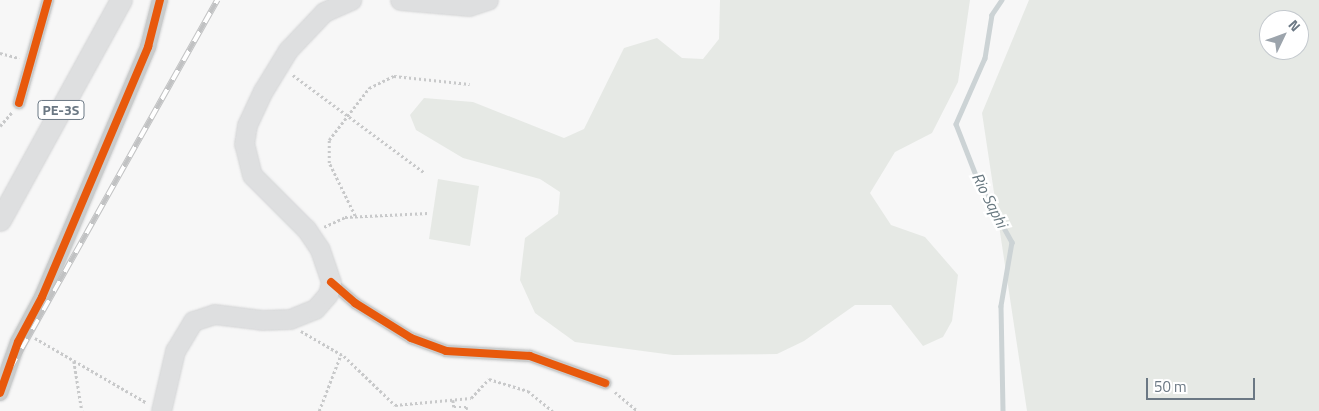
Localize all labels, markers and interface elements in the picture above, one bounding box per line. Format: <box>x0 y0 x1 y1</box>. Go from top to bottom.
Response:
north arrow <box>1259 10 1309 60</box>
text: N <box>1284 15 1306 36</box>
road number: PE-3S <box>37 98 85 122</box>
water label: Rio Saphi <box>968 169 1012 231</box>
scale bar <box>1149 368 1258 400</box>
text: 50 m <box>1154 375 1187 398</box>

